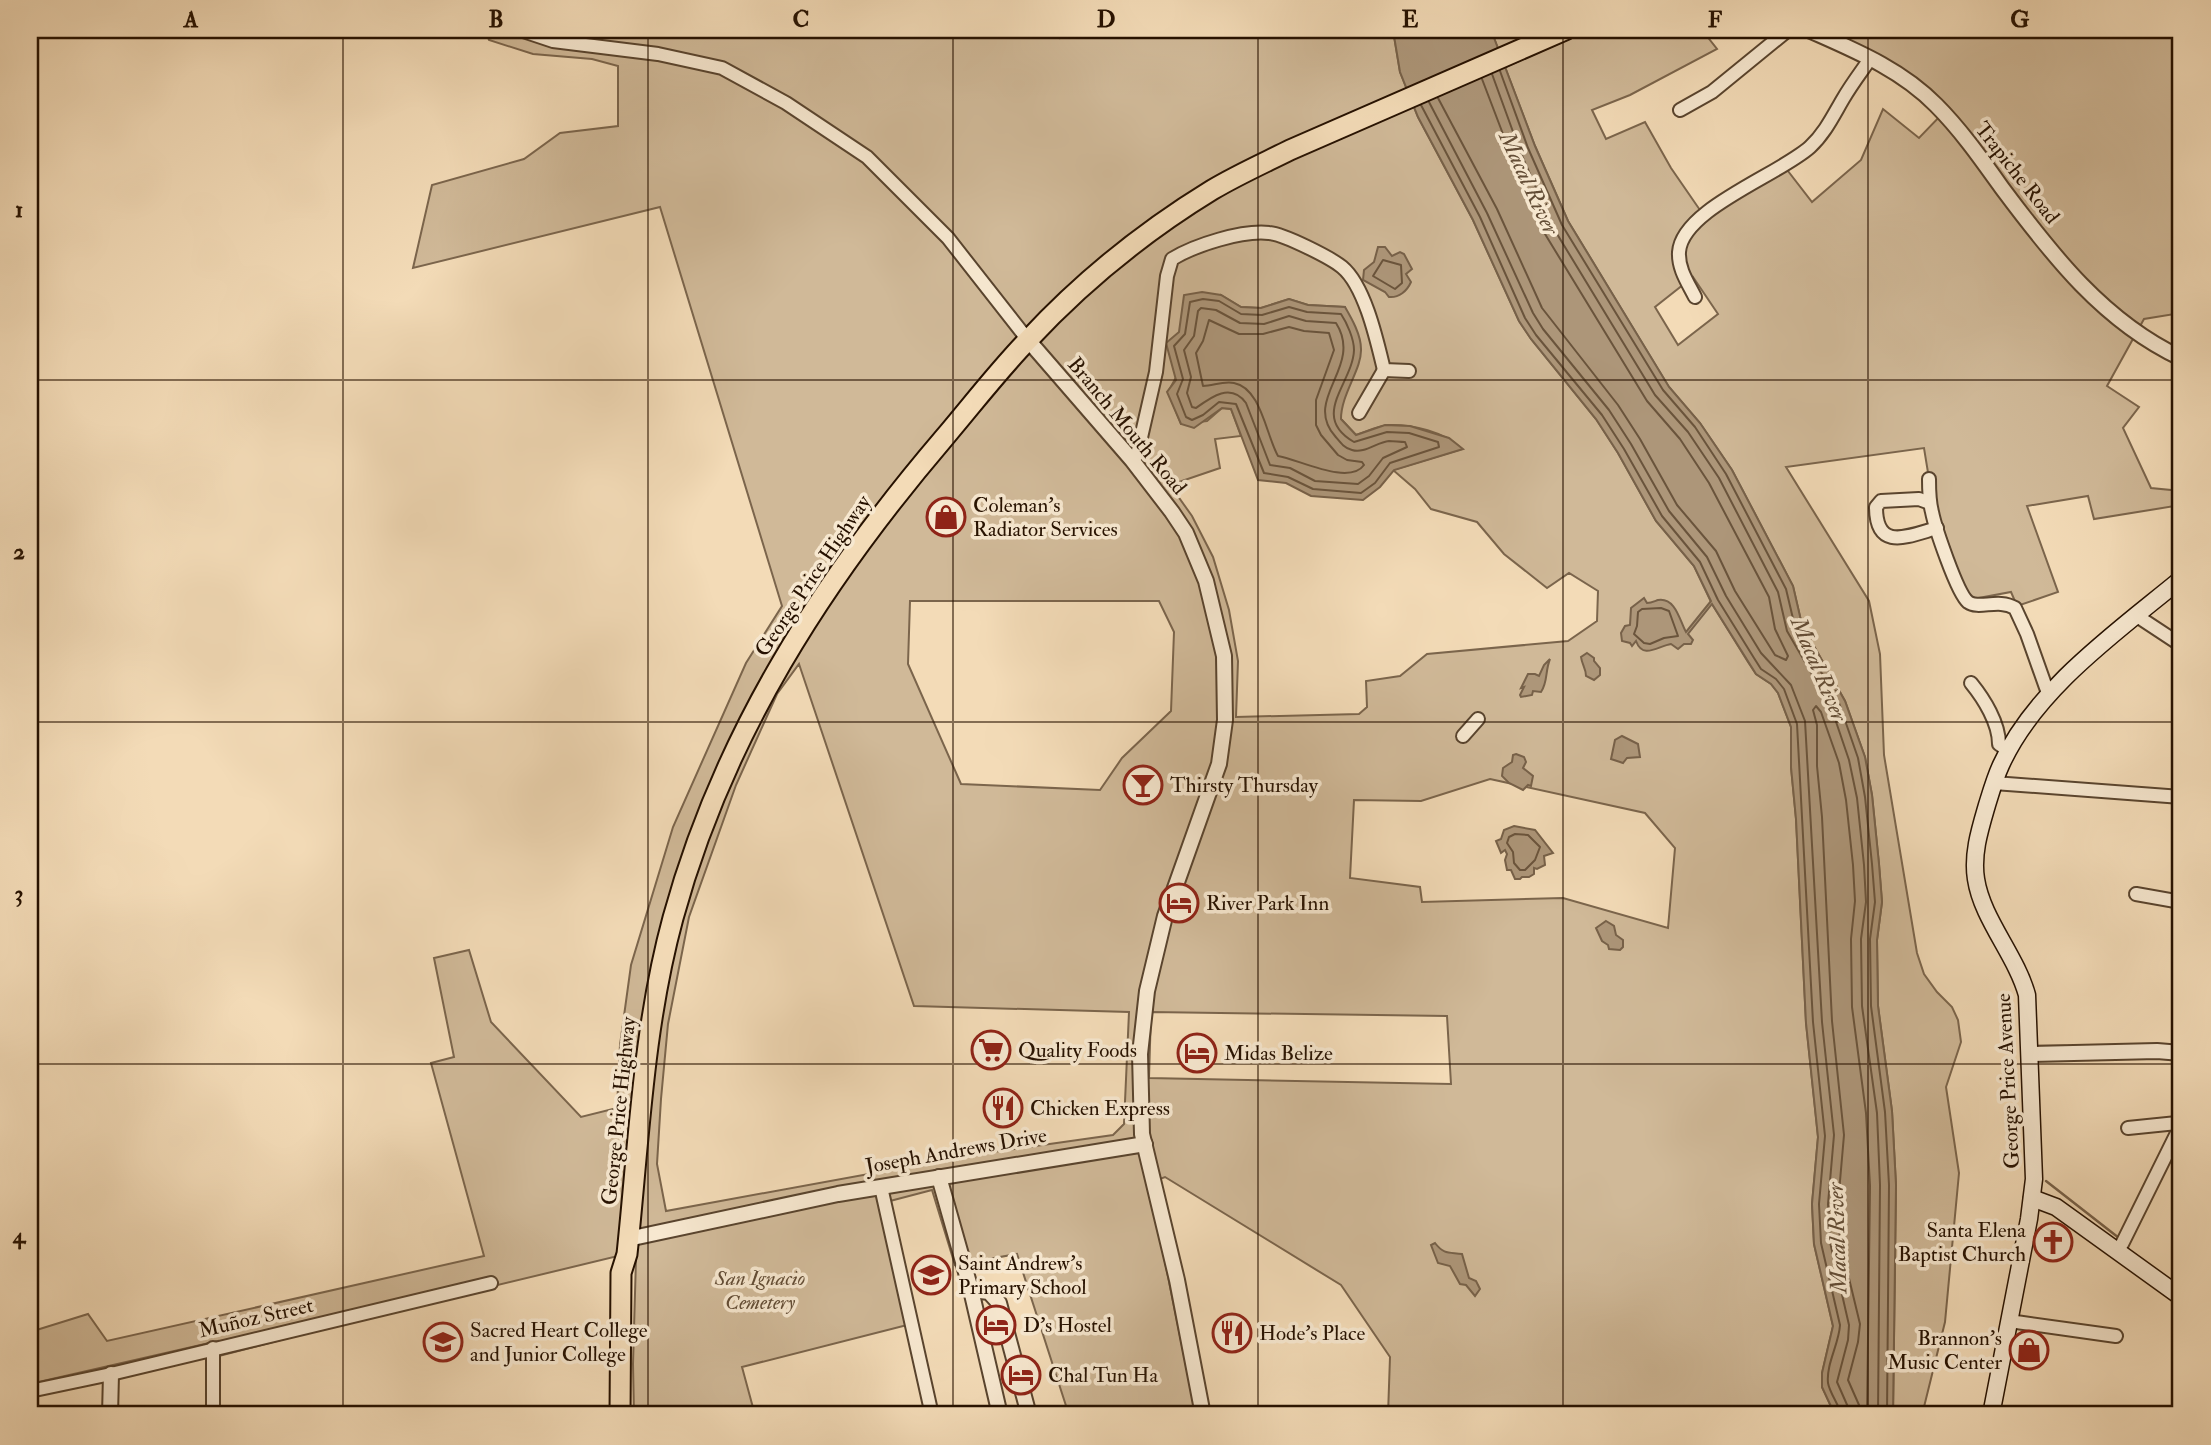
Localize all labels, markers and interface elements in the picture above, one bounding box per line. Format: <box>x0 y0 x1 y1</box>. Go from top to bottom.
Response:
text: A <box>183 5 199 34</box>
text: B <box>488 5 504 34</box>
text: C <box>793 5 809 34</box>
text: D <box>1097 5 1115 34</box>
text: E <box>1402 5 1419 34</box>
text: F <box>1708 5 1723 34</box>
text: G <box>2010 5 2030 34</box>
street label: Trapiche Road <box>1969 116 2066 230</box>
water label: Macal River <box>1492 125 1566 241</box>
text: 1 <box>15 195 23 224</box>
street label: Branch Mouth Road <box>1061 352 1193 501</box>
street label: George Price Highway <box>749 489 878 662</box>
place label: Coleman's Radiator Services <box>973 492 1118 543</box>
shop icon: Coleman's Radiator Services <box>925 496 967 538</box>
text: 2 <box>13 537 25 566</box>
water label: Macal River <box>1783 611 1855 727</box>
bar icon: Thirsty Thursday <box>1122 764 1164 806</box>
place label: Thirsty Thursday <box>1170 772 1319 799</box>
text: 3 <box>15 879 23 908</box>
hotel icon: River Park Inn <box>1158 882 1200 924</box>
place label: River Park Inn <box>1206 890 1329 917</box>
street label: George Price Avenue <box>1990 992 2026 1169</box>
street label: George Price Highway <box>596 1015 642 1207</box>
supermarket icon: Quality Foods <box>970 1029 1012 1071</box>
hotel icon: Midas Belize <box>1176 1032 1218 1074</box>
place label: Quality Foods <box>1018 1037 1137 1064</box>
place label: Midas Belize <box>1224 1040 1333 1067</box>
restaurant icon: Chicken Express <box>982 1087 1024 1129</box>
place label: Chicken Express <box>1030 1095 1170 1122</box>
street label: Joseph Andrews Drive <box>862 1122 1049 1180</box>
water label: Macal River <box>1821 1181 1853 1296</box>
place label: Santa Elena Baptist Church <box>1898 1217 2026 1268</box>
text: 4 <box>12 1221 27 1250</box>
church icon: Santa Elena Baptist Church <box>2032 1221 2074 1263</box>
place label: Saint Andrew's Primary School <box>958 1250 1087 1301</box>
school or university icon: Saint Andrew's Primary School <box>910 1254 952 1296</box>
park label: San Ignacio Cemetery <box>714 1265 805 1316</box>
street label: Muñoz Street <box>196 1292 316 1344</box>
hotel icon: D's Hostel <box>975 1304 1017 1346</box>
place label: D's Hostel <box>1023 1312 1113 1339</box>
restaurant icon: Hode's Place <box>1211 1312 1253 1354</box>
place label: Sacred Heart College and Junior College <box>470 1317 648 1368</box>
place label: Hode's Place <box>1259 1320 1366 1347</box>
school or university icon: Sacred Heart College and Junior College <box>422 1321 464 1363</box>
place label: Brannon's Music Center <box>1887 1325 2002 1376</box>
shop icon: Brannon's Music Center <box>2008 1329 2050 1371</box>
hotel icon: Chal Tun Ha <box>1000 1354 1042 1396</box>
place label: Chal Tun Ha <box>1048 1362 1159 1389</box>

